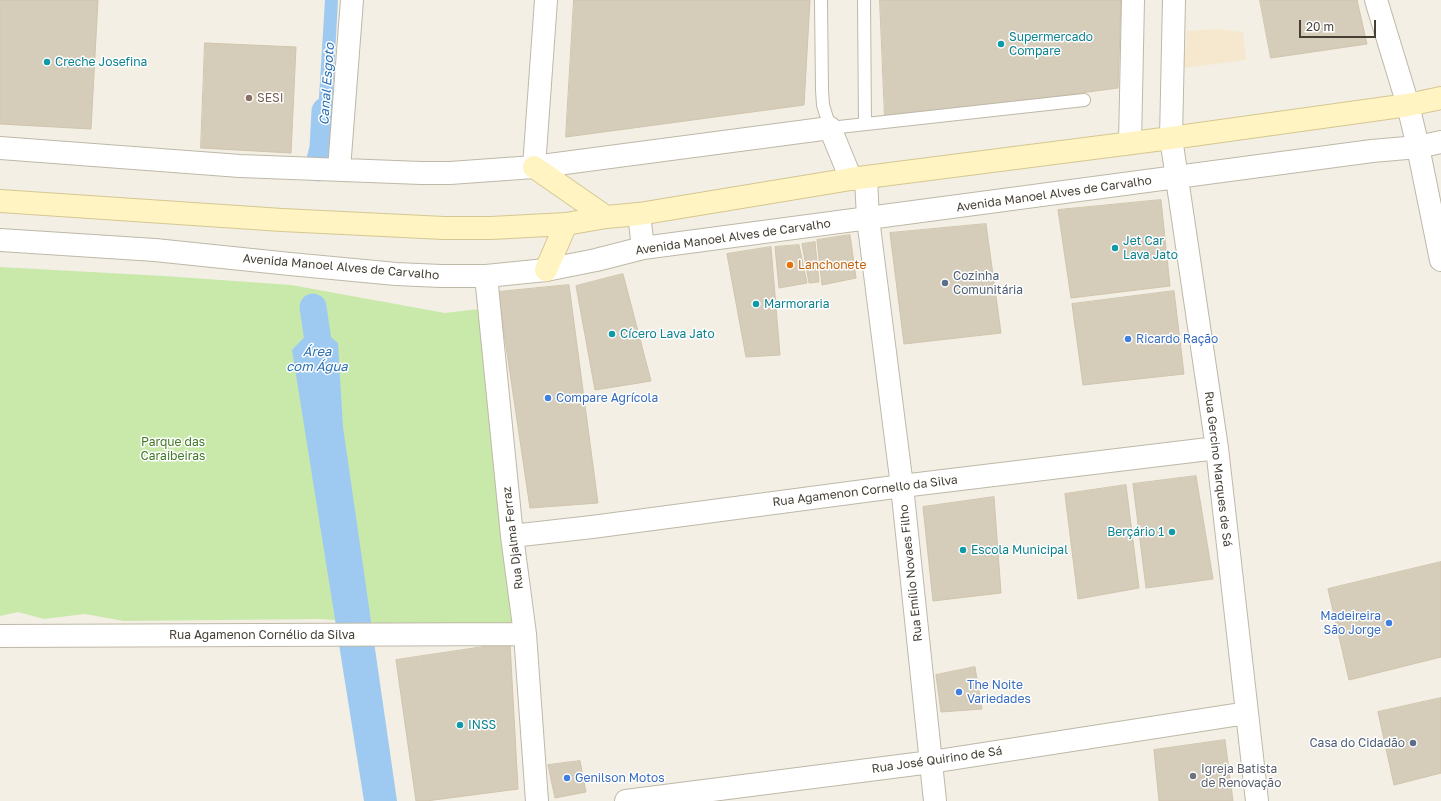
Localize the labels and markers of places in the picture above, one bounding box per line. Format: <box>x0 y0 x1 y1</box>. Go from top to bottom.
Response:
place label: Supermercado Compare <box>1009 30 1093 58</box>
marker: Supermercado Compare <box>996 39 1006 49</box>
place label: Creche Josefina <box>55 55 147 69</box>
marker: Creche Josefina <box>42 57 52 67</box>
place label: SESI <box>257 91 283 105</box>
marker: SESI <box>244 93 254 103</box>
place label: Jet Car Lava Jato <box>1123 234 1178 262</box>
marker: Jet Car Lava Jato <box>1110 243 1120 253</box>
place label: Lanchonete <box>798 258 866 272</box>
marker: Lanchonete <box>785 260 795 270</box>
place label: Cozinha Comunitária <box>953 269 1023 297</box>
marker: Cozinha Comunitária <box>940 278 950 288</box>
place label: Marmoraria <box>764 297 830 311</box>
marker: Marmoraria <box>751 299 761 309</box>
place label: Cícero Lava Jato <box>620 327 715 341</box>
marker: Cícero Lava Jato <box>607 329 617 339</box>
place label: Ricardo Ração <box>1136 332 1218 346</box>
marker: Ricardo Ração <box>1123 334 1133 344</box>
place label: Compare Agrícola <box>556 391 658 405</box>
marker: Compare Agrícola <box>543 393 553 403</box>
place label: Berçário 1 <box>1107 525 1164 539</box>
marker: Berçário 1 <box>1167 527 1177 537</box>
place label: Escola Municipal <box>971 543 1068 557</box>
marker: Escola Municipal <box>958 545 968 555</box>
place label: Madeireira São Jorge <box>1320 609 1381 637</box>
marker: Madeireira São Jorge <box>1384 618 1394 628</box>
place label: The Noite Variedades <box>967 678 1031 706</box>
marker: The Noite Variedades <box>954 687 964 697</box>
place label: INSS <box>468 718 496 732</box>
marker: INSS <box>455 720 465 730</box>
place label: Casa do Cidadão <box>1309 736 1405 750</box>
marker: Casa do Cidadão <box>1408 738 1418 748</box>
place label: Igreja Batista de Renovação <box>1201 762 1281 790</box>
place label: Genilson Motos <box>575 771 665 785</box>
marker: Igreja Batista de Renovação <box>1188 771 1198 781</box>
marker: Genilson Motos <box>562 773 572 783</box>

